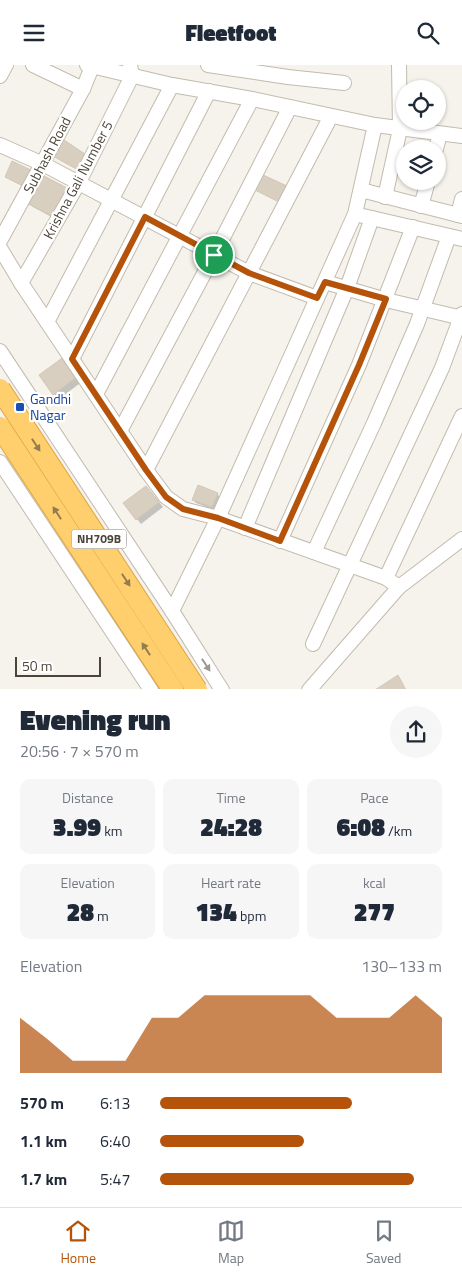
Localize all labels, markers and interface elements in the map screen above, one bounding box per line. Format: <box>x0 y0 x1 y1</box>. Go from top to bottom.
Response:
text: Fleetfoot <box>186 16 276 50</box>
icon: menu <box>20 19 48 47</box>
icon: search <box>414 19 442 47</box>
map controls <box>396 80 446 190</box>
button: locate <box>396 80 446 130</box>
street label: Subhash Road <box>17 113 76 197</box>
street label: Krishna Gali Number 5 <box>37 117 118 243</box>
button: layers <box>396 140 446 190</box>
pin <box>193 234 235 276</box>
icon: arrive <box>200 241 228 269</box>
place label: Gandhi Nagar <box>30 388 71 425</box>
marker: Gandhi Nagar <box>14 401 26 413</box>
one-way arrow <box>32 438 41 451</box>
one-way arrow <box>52 506 61 520</box>
road number: NH709B <box>72 529 126 549</box>
one-way arrow <box>121 574 130 587</box>
one-way arrow <box>141 642 151 655</box>
scale bar <box>15 655 101 678</box>
text: 50 m <box>22 655 52 676</box>
one-way arrow <box>201 658 210 672</box>
text: Evening run <box>20 698 171 741</box>
button: share <box>390 706 442 758</box>
text: 20:56 · 7 × 570 m <box>20 739 139 763</box>
text: Distance <box>62 787 113 808</box>
text: Time <box>216 787 246 808</box>
text: Pace <box>360 787 388 808</box>
text: 3.99 <box>53 808 101 846</box>
text: 24:28 <box>200 808 262 846</box>
text: 6:08 <box>336 808 385 846</box>
text: km <box>101 820 123 841</box>
text: /km <box>385 820 412 841</box>
text: Elevation <box>60 872 115 893</box>
text: Heart rate <box>201 872 261 893</box>
text: kcal <box>363 872 386 893</box>
text: 28 <box>67 893 94 931</box>
text: 134 <box>196 893 237 931</box>
text: 277 <box>354 893 395 931</box>
text: m <box>94 905 109 926</box>
text: bpm <box>237 905 266 926</box>
text: Elevation <box>20 954 82 978</box>
text: 130–133 m <box>361 954 442 978</box>
text: 570 m <box>20 1091 64 1115</box>
text: 6:13 <box>100 1091 130 1115</box>
text: 1.1 km <box>20 1129 67 1153</box>
text: 6:40 <box>100 1129 130 1153</box>
text: 1.7 km <box>20 1167 67 1191</box>
text: 5:47 <box>100 1167 130 1191</box>
tab: Home <box>60 1217 96 1268</box>
tab: Map <box>217 1217 245 1268</box>
tab: Saved <box>366 1217 402 1268</box>

